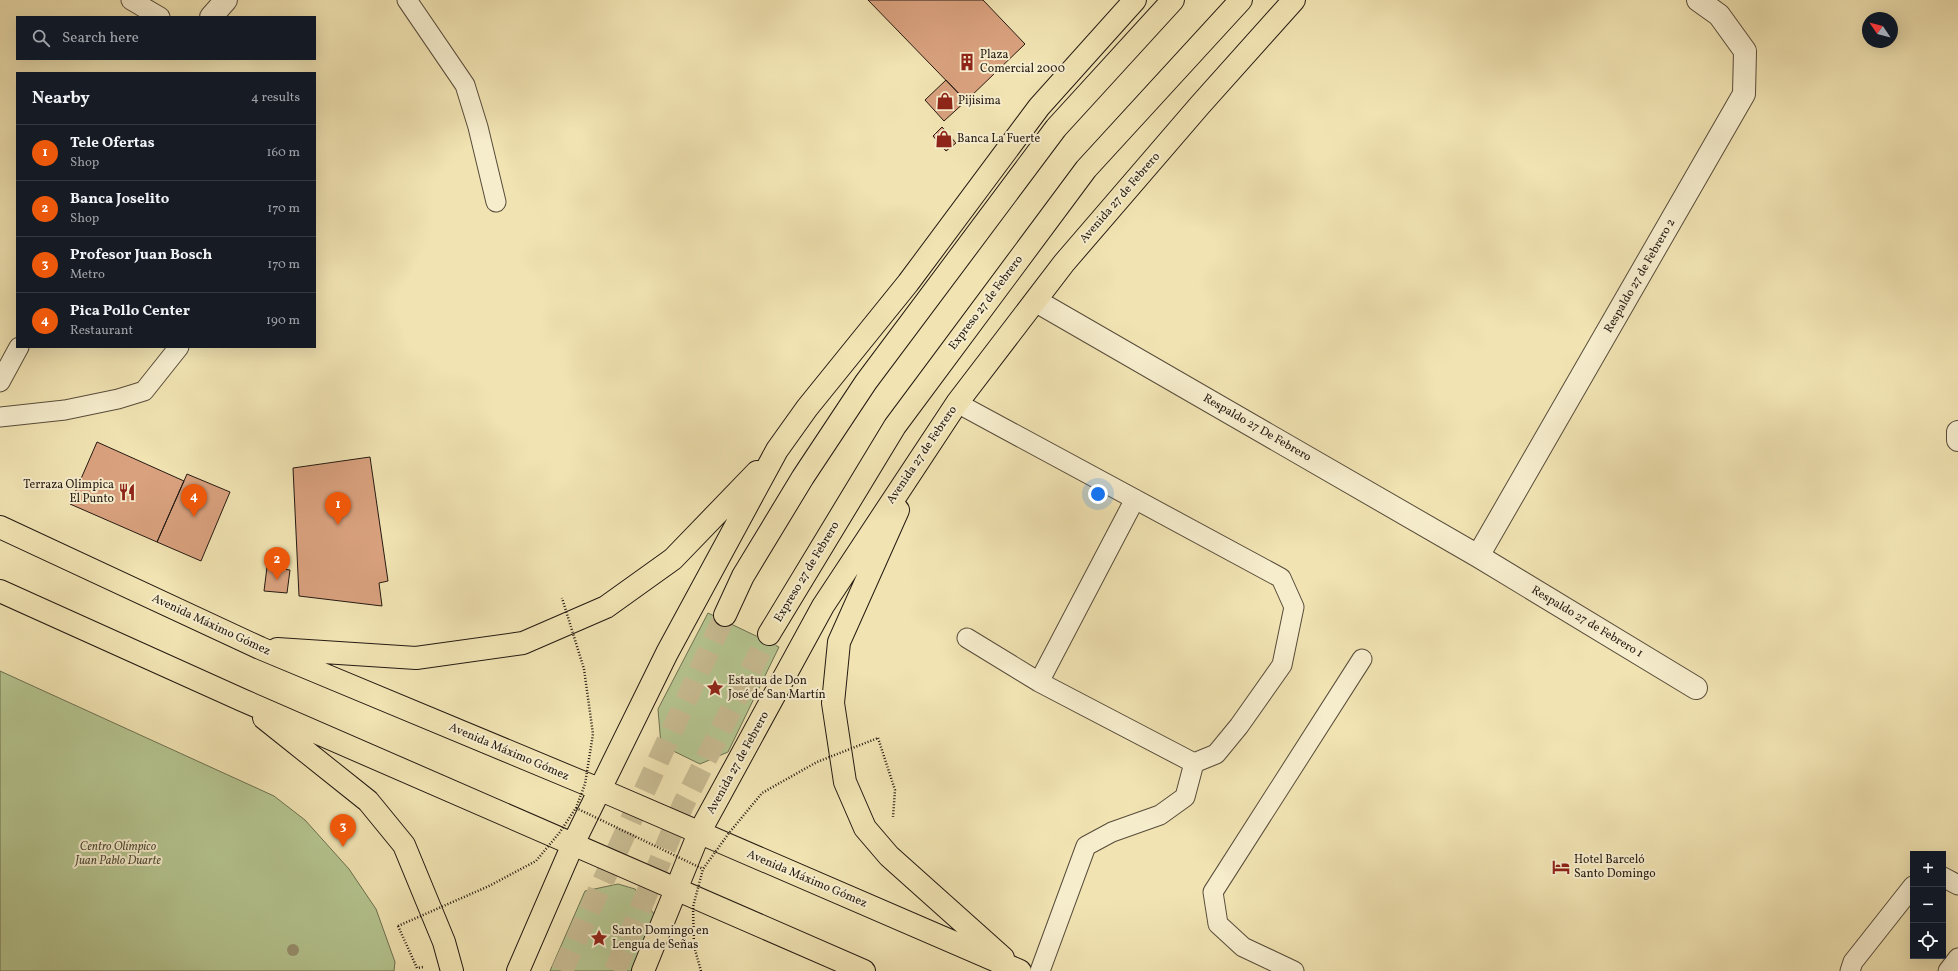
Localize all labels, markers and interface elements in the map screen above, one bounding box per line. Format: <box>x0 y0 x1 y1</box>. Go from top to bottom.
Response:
north arrow <box>1862 12 1898 48</box>
search box <box>16 16 316 60</box>
icon: search <box>30 27 52 49</box>
text: Search here <box>62 28 139 49</box>
place label: Plaza Comercial 2000 <box>980 47 1065 77</box>
building icon: Plaza Comercial 2000 <box>957 52 977 72</box>
text: Nearby <box>32 87 90 110</box>
text: 4 results <box>251 89 300 107</box>
shop icon: Pijisima <box>935 91 955 111</box>
place label: Pijisima <box>958 93 1001 109</box>
shop icon: Banca La Fuerte <box>934 129 954 149</box>
place label: Banca La Fuerte <box>957 131 1040 147</box>
text: Tele Ofertas <box>70 133 155 154</box>
text: 1 <box>42 144 48 162</box>
text: 160 m <box>266 144 300 162</box>
street label: Avenida 27 de Febrero <box>1076 149 1164 247</box>
text: Shop <box>70 154 99 172</box>
text: Banca Joselito <box>70 189 169 210</box>
text: 2 <box>42 200 48 218</box>
text: 170 m <box>267 200 300 218</box>
text: Shop <box>70 210 99 228</box>
street label: Respaldo 27 de Febrero 2 <box>1601 216 1679 336</box>
text: Profesor Juan Bosch <box>70 245 212 266</box>
street label: Expreso 27 de Febrero <box>945 252 1027 354</box>
text: 3 <box>42 256 48 274</box>
text: 170 m <box>267 256 300 274</box>
text: Metro <box>70 266 105 284</box>
text: Pica Pollo Center <box>70 301 190 322</box>
text: 4 <box>41 312 49 330</box>
text: 190 m <box>266 312 300 330</box>
text: Restaurant <box>70 322 133 340</box>
street label: Respaldo 27 De Febrero <box>1200 390 1314 466</box>
street label: Avenida 27 de Febrero <box>883 403 961 507</box>
place label: Terraza Olimpica El Punto <box>23 477 114 507</box>
restaurant icon: Terraza Olimpica El Punto <box>117 482 137 502</box>
pin: 4 <box>181 484 207 517</box>
your location <box>1088 484 1108 504</box>
pin: 1 <box>325 492 351 525</box>
street label: Expreso 27 de Febrero <box>771 519 843 625</box>
pin: 2 <box>264 547 290 580</box>
street label: Respaldo 27 de Febrero 1 <box>1528 582 1646 662</box>
street label: Avenida Máximo Gómez <box>149 590 273 660</box>
place label: Estatua de Don José de San Martín <box>728 673 826 703</box>
place icon: Estatua de Don José de San Martín <box>705 678 725 698</box>
street label: Avenida 27 de Febrero <box>703 709 773 817</box>
street label: Avenida Máximo Gómez <box>446 719 572 785</box>
pin: 3 <box>330 814 356 847</box>
park label: Centro Olímpico Juan Pablo Duarte <box>74 839 161 869</box>
street label: Avenida Máximo Gómez <box>744 846 870 912</box>
map controls <box>1910 851 1946 959</box>
button: + <box>1910 851 1946 887</box>
place label: Hotel Barceló Santo Domingo <box>1574 852 1656 882</box>
hotel icon: Hotel Barceló Santo Domingo <box>1551 857 1571 877</box>
button: − <box>1910 887 1946 923</box>
place label: Santo Domingo en Lengua de Señas <box>612 923 709 953</box>
button: locate <box>1910 923 1946 959</box>
place icon: Santo Domingo en Lengua de Señas <box>589 928 609 948</box>

